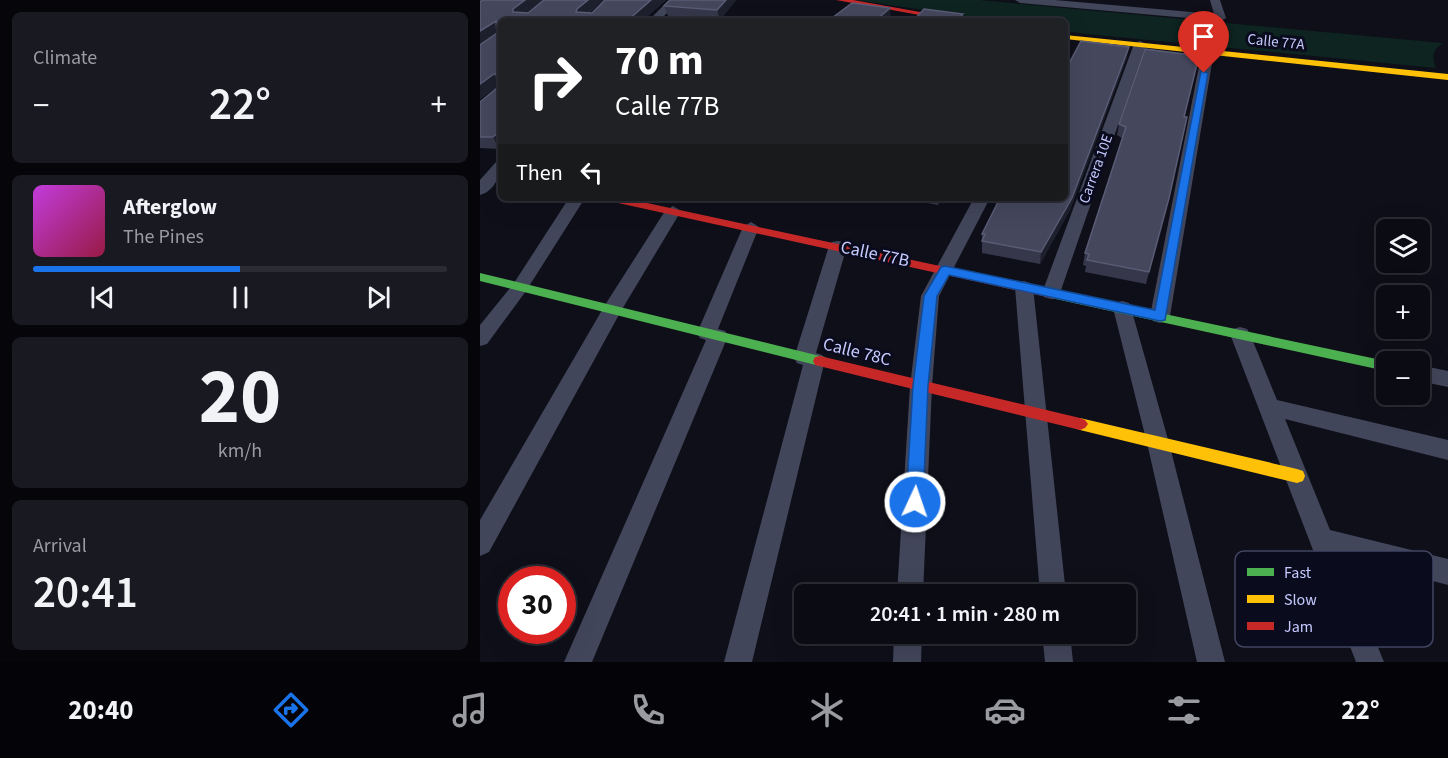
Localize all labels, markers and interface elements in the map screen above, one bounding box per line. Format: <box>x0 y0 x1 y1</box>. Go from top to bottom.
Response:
pin <box>1178 11 1229 73</box>
icon: arrive <box>1187 20 1220 53</box>
street label: Calle 77A <box>1246 29 1306 56</box>
text: 70 m <box>615 31 704 91</box>
icon: right <box>516 42 594 120</box>
text: Climate <box>33 44 97 72</box>
text: 22° <box>209 73 271 137</box>
text: − <box>33 82 49 129</box>
text: + <box>431 82 447 129</box>
text: Calle 77B <box>615 87 719 126</box>
street label: Carrera 10E <box>1074 131 1118 206</box>
icon: left <box>575 156 608 189</box>
text: Then <box>516 157 563 189</box>
text: Afterglow <box>123 191 217 223</box>
map controls <box>1376 219 1430 405</box>
button: layers <box>1376 219 1430 273</box>
text: The Pines <box>123 223 204 251</box>
street label: Calle 77B <box>838 235 912 273</box>
icon: previous <box>86 281 119 314</box>
icon: pause <box>224 281 257 314</box>
icon: next <box>362 281 395 314</box>
button: + <box>1376 285 1430 339</box>
street label: Calle 78C <box>820 331 894 373</box>
text: 20 <box>199 342 281 453</box>
button: − <box>1376 351 1430 405</box>
text: km/h <box>218 437 262 465</box>
position arrow <box>883 470 947 534</box>
text: Arrival <box>33 532 87 560</box>
legend <box>1235 551 1433 647</box>
text: 20:41 <box>33 561 138 625</box>
text: Fast <box>1284 562 1312 584</box>
speed limit sign: 30 <box>498 566 576 644</box>
text: Slow <box>1284 589 1317 611</box>
text: 20:41 · 1 min · 280 m <box>870 598 1060 630</box>
text: Jam <box>1284 616 1313 638</box>
icon: directions <box>270 689 312 731</box>
icon: music <box>449 689 491 731</box>
icon: phone <box>627 689 669 731</box>
icon: climate <box>806 689 848 731</box>
icon: car <box>984 689 1026 731</box>
icon: filters <box>1163 689 1205 731</box>
text: 20:40 <box>68 691 133 730</box>
text: 22° <box>1341 691 1380 730</box>

